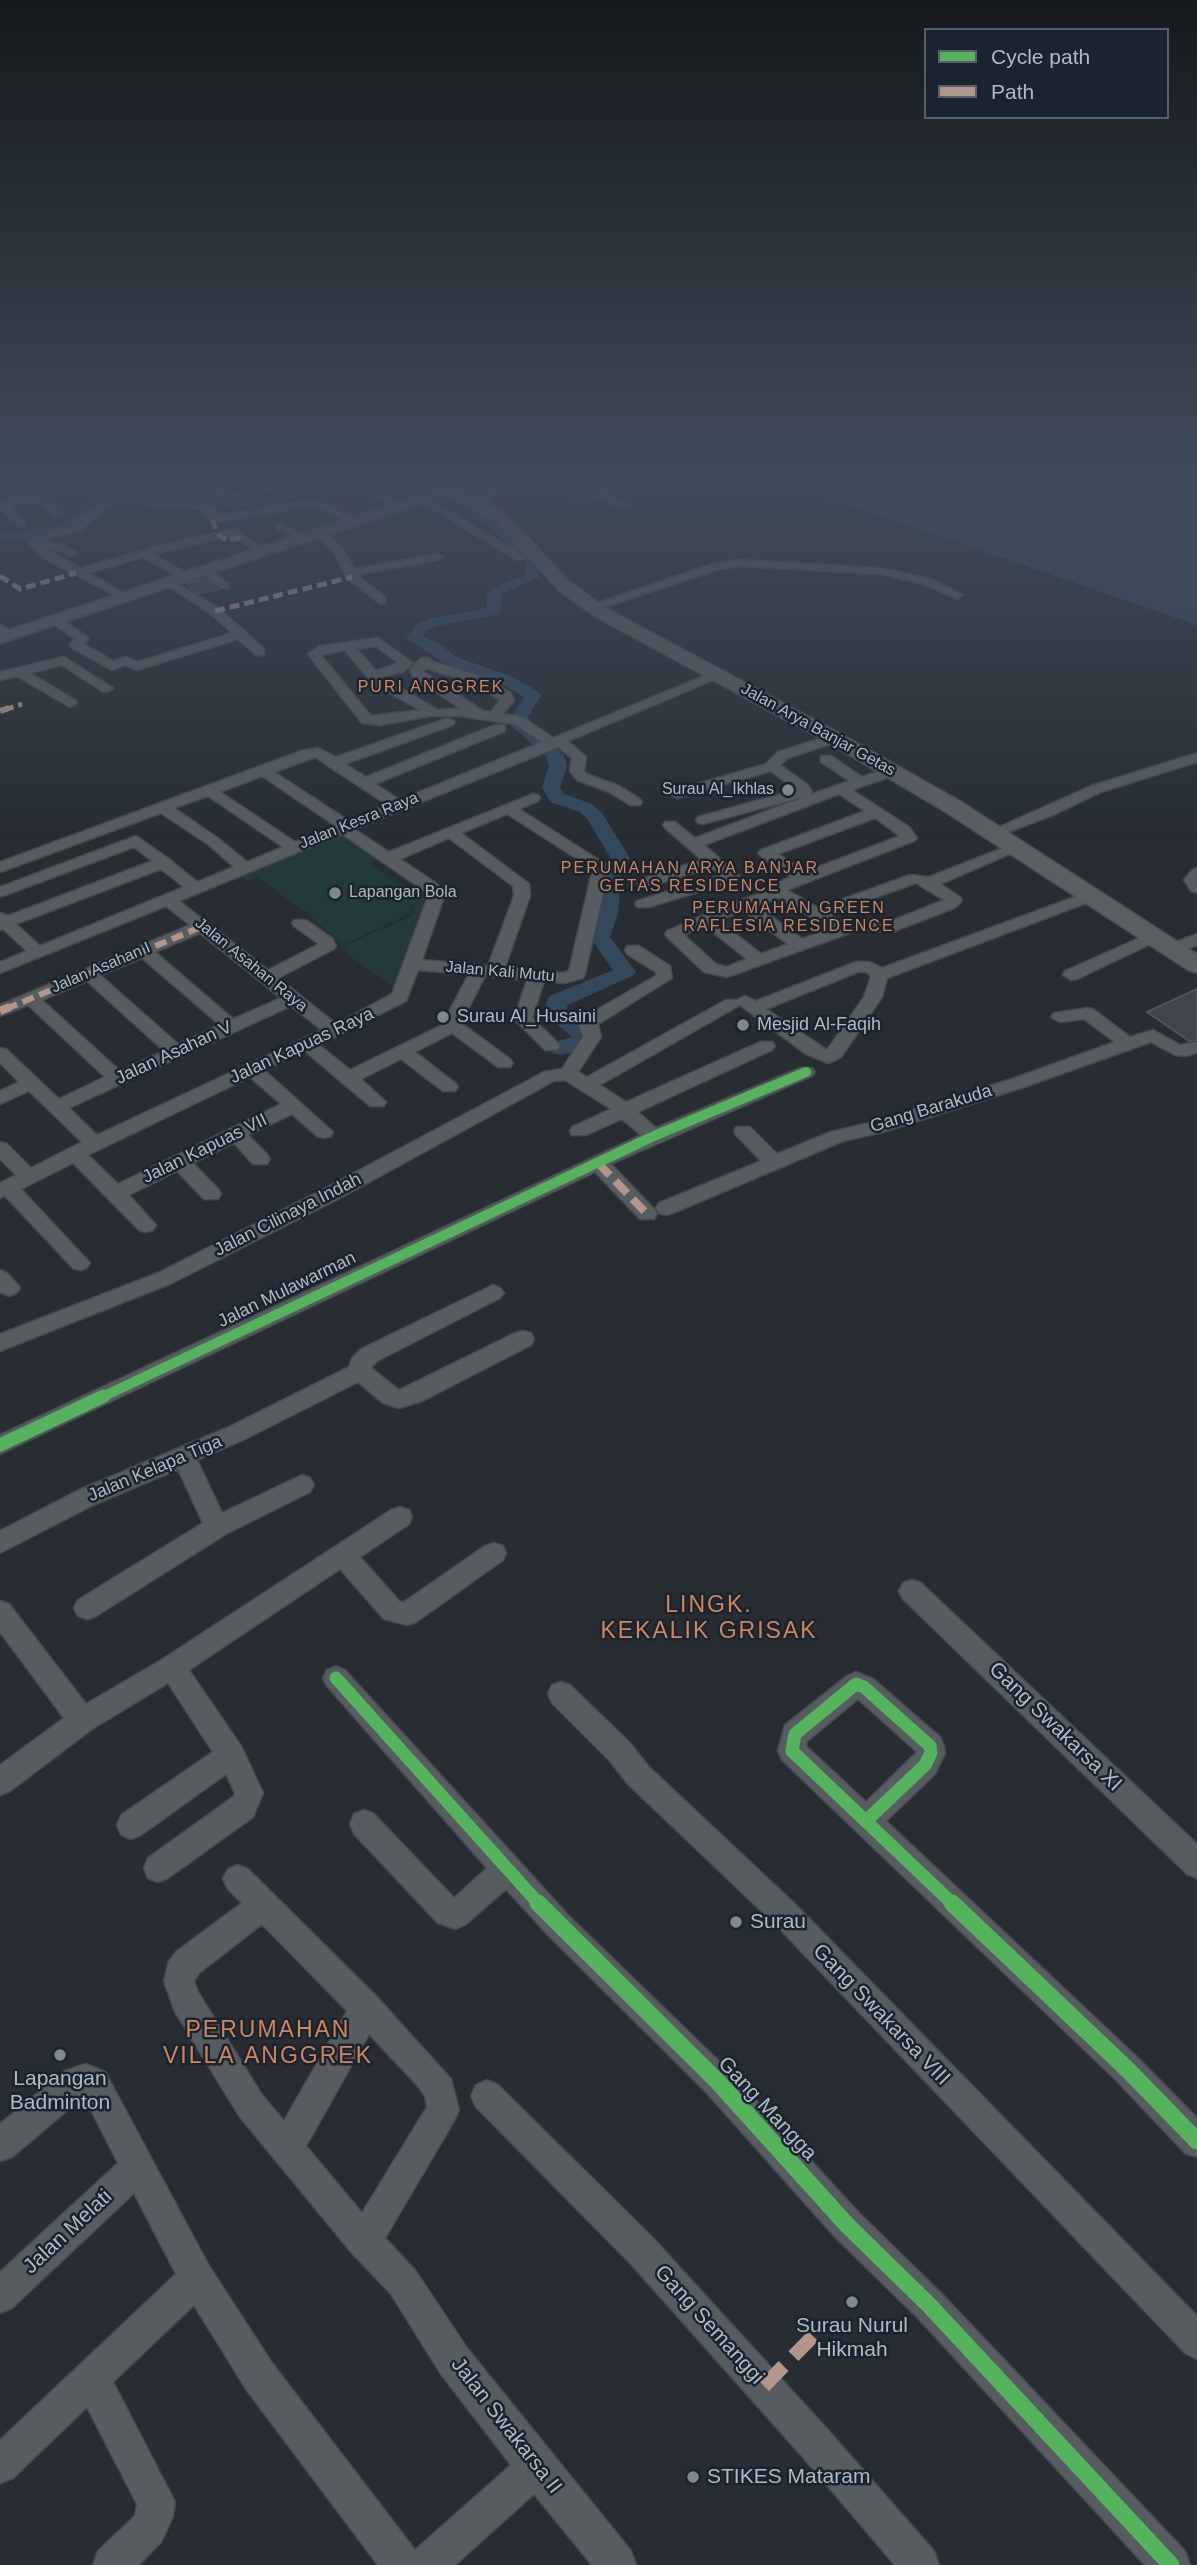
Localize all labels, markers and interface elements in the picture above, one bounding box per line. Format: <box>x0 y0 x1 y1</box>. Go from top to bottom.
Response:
legend <box>924 28 1169 119</box>
text: Cycle path <box>991 45 1090 68</box>
text: Path <box>991 80 1034 103</box>
district label: PURI ANGGREK <box>359 678 503 698</box>
street label: Jalan Arya Banjar Getas <box>738 680 898 780</box>
place label: Surau Al_Ikhlas <box>662 780 774 800</box>
marker: Surau Al_Ikhlas <box>780 782 796 798</box>
street label: Jalan Kesra Raya <box>297 788 421 854</box>
district label: PERUMAHAN ARYA BANJAR GETAS RESIDENCE <box>563 859 817 897</box>
place label: Lapangan Bola <box>349 883 457 903</box>
marker: Lapangan Bola <box>327 885 343 901</box>
district label: PERUMAHAN GREEN RAFLESIA RESIDENCE <box>686 899 892 937</box>
street label: Jalan Asahan Raya <box>191 914 311 1016</box>
street label: Jalan Asahan I <box>49 938 153 998</box>
street label: Jalan Kali Mutu <box>445 958 555 986</box>
street label: Jalan Kapuas Raya <box>227 1003 377 1089</box>
place label: Surau Al_Husaini <box>457 1006 596 1028</box>
marker: Surau Al_Husaini <box>435 1009 451 1025</box>
place label: Mesjid Al-Faqih <box>757 1014 881 1036</box>
street label: Jalan Asahan V <box>112 1017 236 1089</box>
marker: Mesjid Al-Faqih <box>735 1017 751 1033</box>
street label: Gang Barakuda <box>868 1080 994 1138</box>
street label: Jalan Kapuas VII <box>139 1109 271 1189</box>
street label: Jalan Cilinaya Indah <box>211 1169 365 1261</box>
street label: Jalan Mulawarman <box>214 1247 360 1333</box>
street label: Jalan Kelapa Tiga <box>85 1431 225 1507</box>
district label: LINGK. KEKALIK GRISAK <box>602 1592 816 1646</box>
street label: Gang Swakarsa XI <box>983 1657 1127 1797</box>
place label: Surau <box>750 1909 806 1935</box>
marker: Surau <box>728 1914 744 1930</box>
street label: Gang Swakarsa VIII <box>807 1939 955 2091</box>
district label: PERUMAHAN VILLA ANGGREK <box>165 2017 371 2071</box>
marker: Lapangan Badminton <box>52 2047 68 2063</box>
street label: Gang Mangga <box>712 2052 822 2166</box>
place label: Lapangan Badminton <box>10 2066 110 2116</box>
street label: Jalan Melati <box>18 2185 118 2279</box>
street label: Gang Semanggi <box>649 2260 769 2390</box>
marker: Surau Nurul Hikmah <box>844 2294 860 2310</box>
place label: Surau Nurul Hikmah <box>796 2313 908 2363</box>
street label: Jalan Swakarsa II <box>445 2353 567 2499</box>
place label: STIKES Mataram <box>707 2464 870 2490</box>
marker: STIKES Mataram <box>685 2469 701 2485</box>

